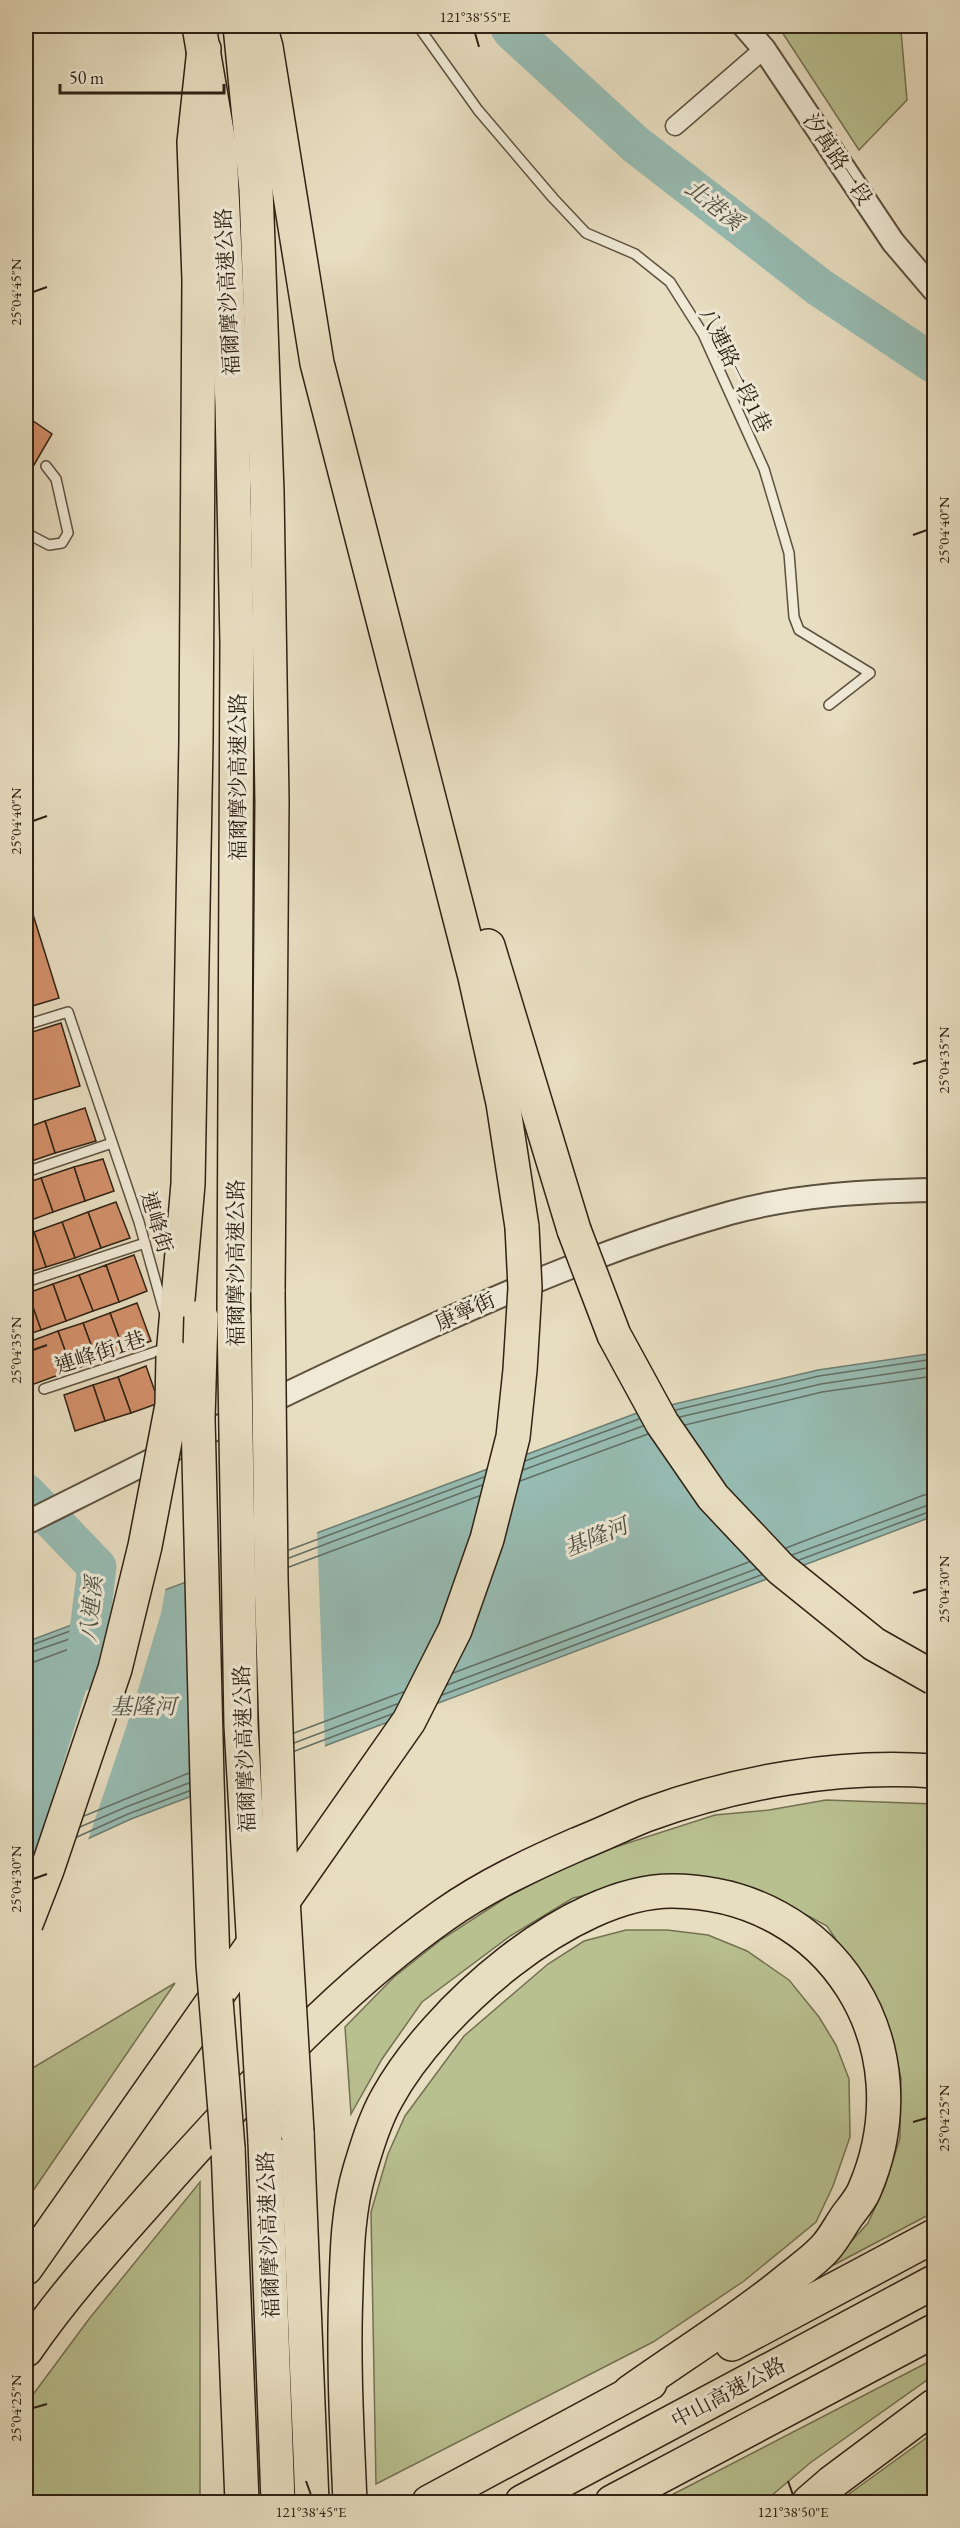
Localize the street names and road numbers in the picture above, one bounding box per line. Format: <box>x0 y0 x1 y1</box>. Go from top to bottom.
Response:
street label: 汐萬路一段 <box>797 108 879 210</box>
street label: 福爾摩沙高速公路 <box>209 207 245 377</box>
street label: 八連路一段1巷 <box>694 303 778 437</box>
street label: 福爾摩沙高速公路 <box>224 693 251 861</box>
street label: 福爾摩沙高速公路 <box>222 1179 249 1347</box>
street label: 連峰街 <box>135 1188 179 1256</box>
street label: 康寧街 <box>431 1286 499 1336</box>
street label: 連峰街1巷 <box>51 1325 149 1379</box>
street label: 福爾摩沙高速公路 <box>228 1665 260 1833</box>
street label: 福爾摩沙高速公路 <box>252 2151 284 2319</box>
street label: 中山高速公路 <box>666 2351 790 2433</box>

